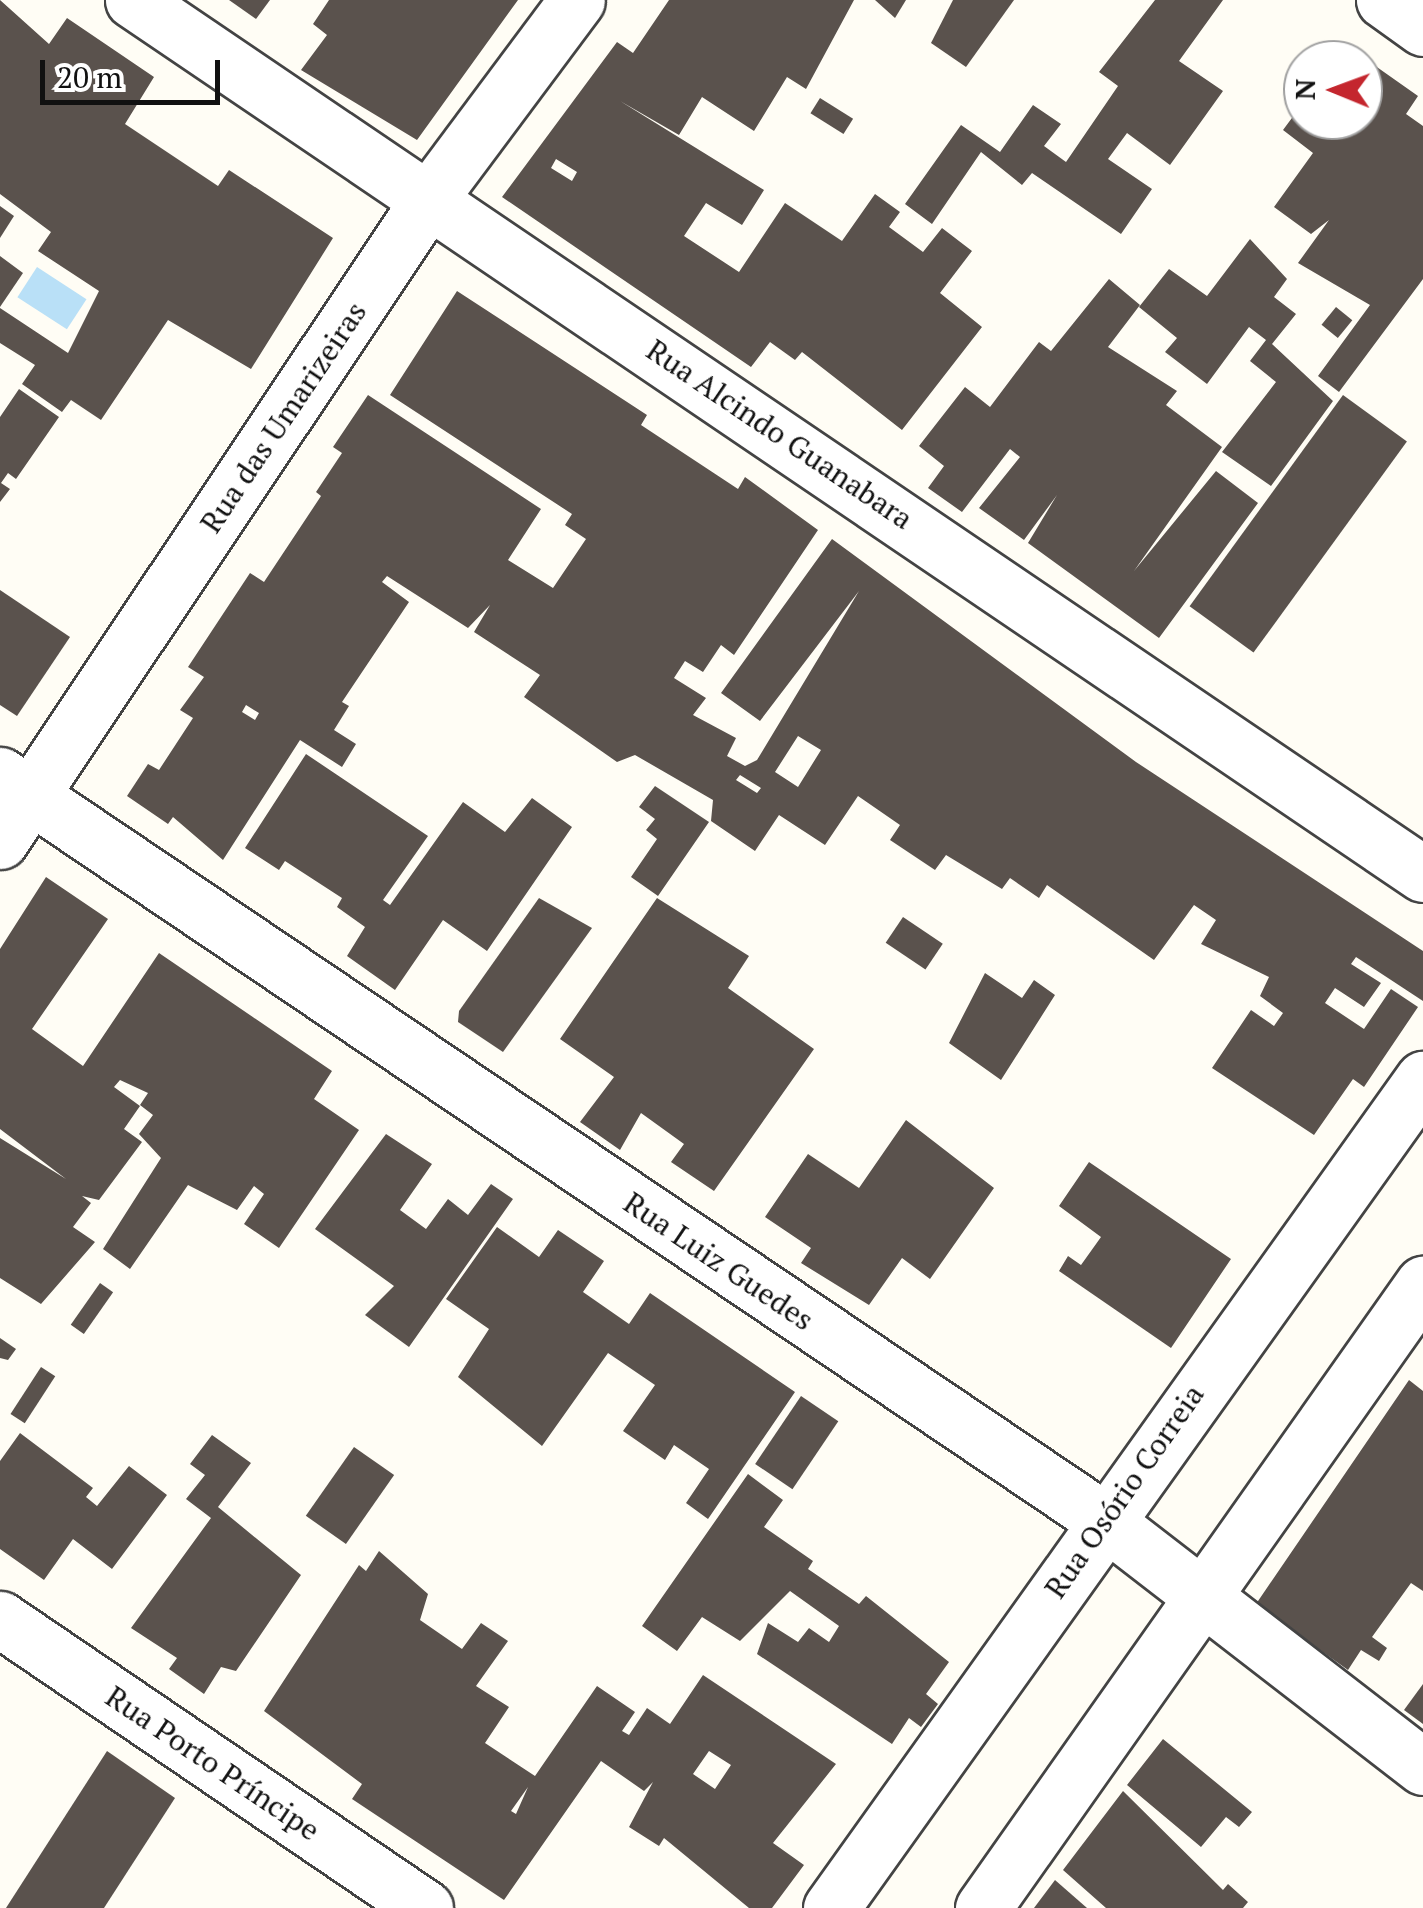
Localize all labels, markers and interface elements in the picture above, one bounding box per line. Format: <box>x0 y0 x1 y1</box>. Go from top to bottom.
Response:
scale bar <box>45 40 225 102</box>
north arrow <box>1283 40 1383 140</box>
text: 20 m <box>57 57 122 97</box>
text: N <box>1286 79 1323 100</box>
street label: Rua das Umarizeiras <box>192 295 374 539</box>
street label: Rua Alcindo Guanabara <box>640 331 920 537</box>
street label: Rua Luiz Guedes <box>617 1184 821 1338</box>
street label: Rua Osório Correia <box>1037 1377 1211 1605</box>
street label: Rua Porto Príncipe <box>99 1678 327 1848</box>

